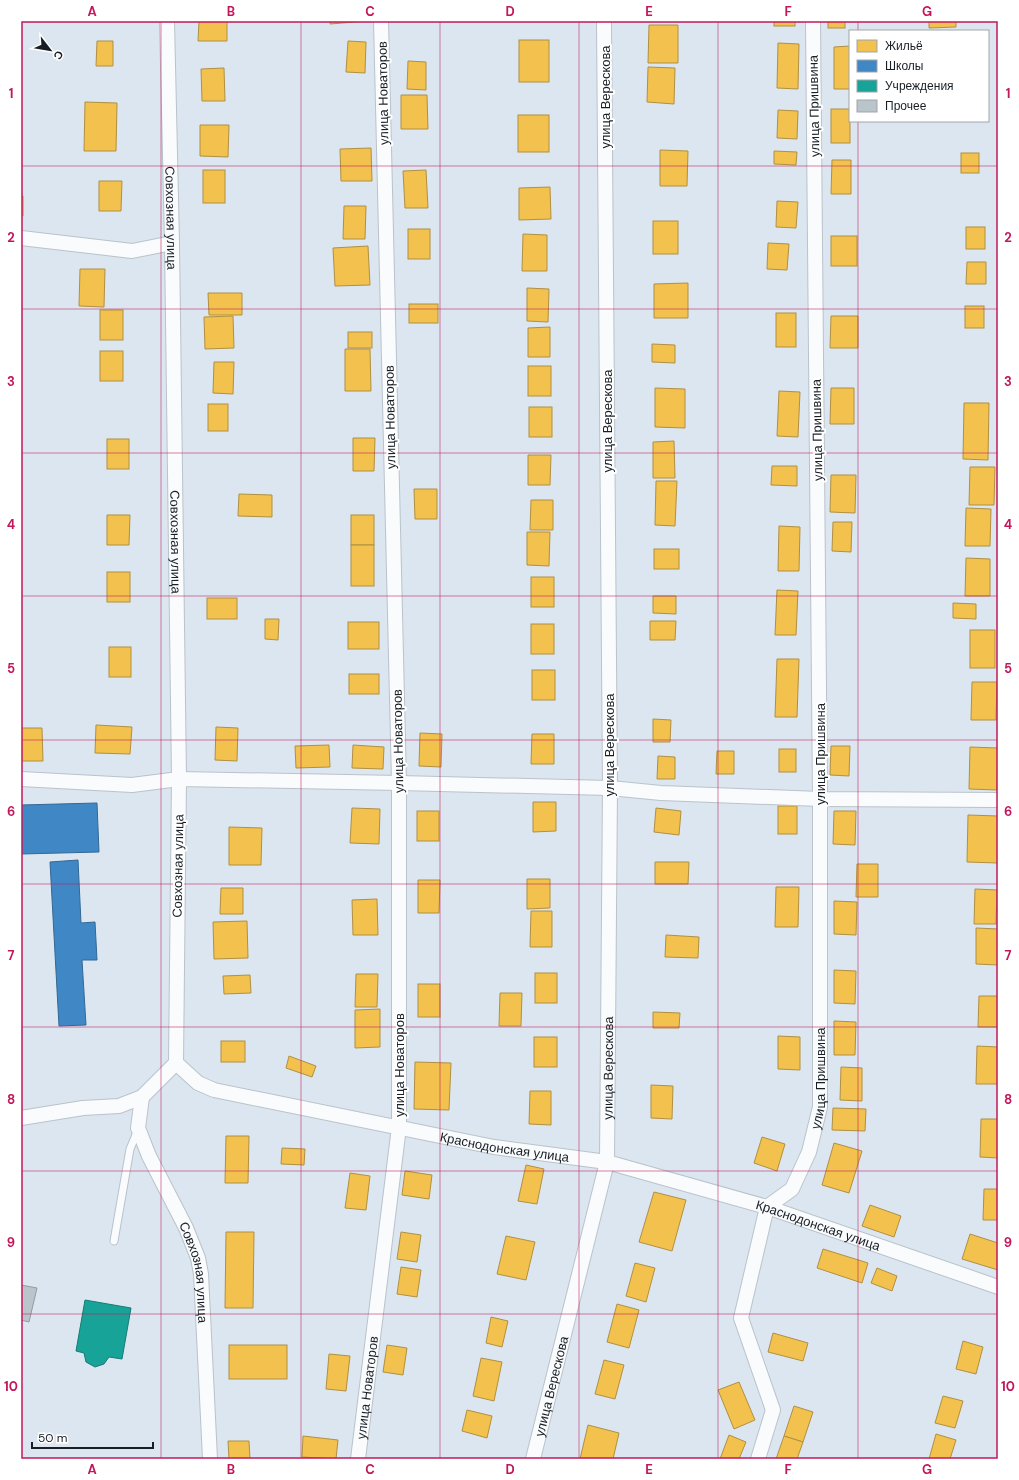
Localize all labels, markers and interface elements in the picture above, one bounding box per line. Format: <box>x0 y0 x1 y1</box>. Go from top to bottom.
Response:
text: A <box>87 3 97 20</box>
text: B <box>227 3 235 20</box>
text: C <box>365 3 375 20</box>
text: D <box>505 3 515 20</box>
text: E <box>645 3 653 20</box>
text: F <box>784 3 792 20</box>
text: G <box>922 3 932 20</box>
north arrow <box>30 30 70 70</box>
legend <box>849 30 989 122</box>
text: Жильё <box>885 38 923 54</box>
street label: улица Новаторов <box>374 41 392 145</box>
street label: улица Верескова <box>597 45 614 149</box>
text: С <box>50 48 67 62</box>
street label: улица Пришвина <box>805 54 823 157</box>
text: Школы <box>885 58 923 74</box>
text: Учреждения <box>885 78 954 94</box>
text: 1 <box>9 85 13 102</box>
text: 1 <box>1006 85 1010 102</box>
text: Прочее <box>885 98 927 114</box>
street label: Совхозная улица <box>162 166 181 271</box>
text: 2 <box>7 229 15 246</box>
text: 2 <box>1004 229 1012 246</box>
street label: улица Новаторов <box>381 365 399 469</box>
street label: улица Верескова <box>599 369 616 473</box>
text: 3 <box>7 373 15 390</box>
text: 3 <box>1004 373 1012 390</box>
street label: улица Пришвина <box>808 378 826 481</box>
street label: Совхозная улица <box>167 490 185 595</box>
text: 4 <box>7 516 15 533</box>
text: 4 <box>1004 516 1012 533</box>
text: 5 <box>7 660 15 677</box>
text: 5 <box>1004 660 1012 677</box>
street label: улица Новаторов <box>389 689 407 793</box>
street label: улица Верескова <box>601 693 618 797</box>
street label: улица Пришвина <box>812 702 829 805</box>
text: 6 <box>7 803 15 820</box>
text: 6 <box>1004 803 1012 820</box>
street label: Совхозная улица <box>169 813 187 918</box>
text: 7 <box>8 947 15 964</box>
text: 7 <box>1005 947 1012 964</box>
street label: улица Новаторов <box>391 1013 408 1117</box>
street label: улица Верескова <box>599 1016 617 1120</box>
street label: улица Пришвина <box>806 1027 829 1131</box>
text: 8 <box>7 1091 15 1108</box>
text: 8 <box>1004 1091 1012 1108</box>
street label: Краснодонская улица <box>438 1128 571 1165</box>
street label: Краснодонская улица <box>754 1196 883 1254</box>
street label: Совхозная улица <box>176 1219 212 1324</box>
text: 9 <box>7 1234 15 1251</box>
text: 9 <box>1004 1234 1012 1251</box>
street label: улица Верескова <box>530 1333 572 1438</box>
street label: улица Новаторов <box>352 1335 382 1440</box>
text: 10 <box>4 1378 18 1395</box>
text: 10 <box>1001 1378 1015 1395</box>
scale bar <box>32 1424 153 1450</box>
text: 50 m <box>38 1430 67 1446</box>
text: A <box>87 1461 97 1478</box>
text: B <box>227 1461 235 1478</box>
text: C <box>365 1461 375 1478</box>
text: D <box>505 1461 515 1478</box>
text: E <box>645 1461 653 1478</box>
text: F <box>784 1461 792 1478</box>
text: G <box>922 1461 932 1478</box>

